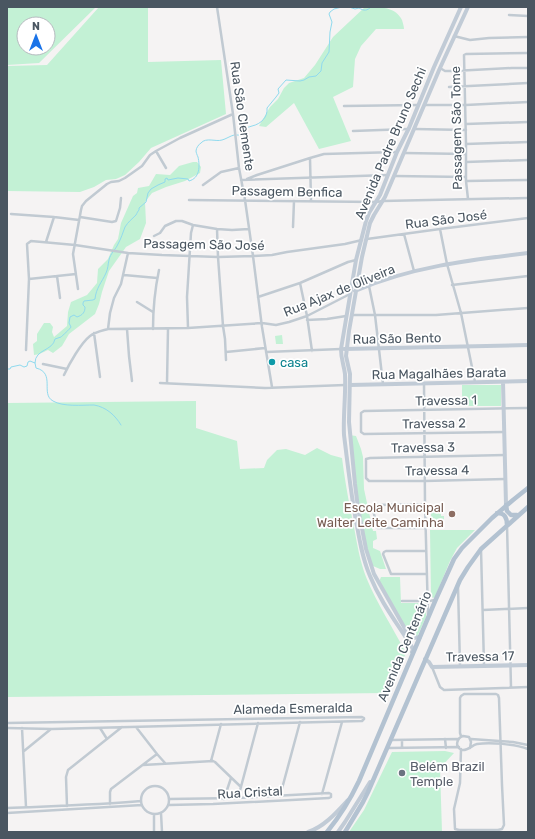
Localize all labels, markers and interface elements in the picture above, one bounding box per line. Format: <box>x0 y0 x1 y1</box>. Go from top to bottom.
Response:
north arrow <box>16 16 56 56</box>
text: N <box>32 20 40 33</box>
street label: Rua São Clemente <box>227 60 258 172</box>
street label: Avenida Padre Bruno Sechi <box>352 65 429 221</box>
street label: Passagem São Tome <box>448 66 466 190</box>
street label: Passagem Benfica <box>231 183 343 201</box>
street label: Rua São José <box>404 207 488 232</box>
street label: Passagem São José <box>143 236 265 254</box>
street label: Rua Ajax de Oliveira <box>281 261 397 320</box>
street label: Rua São Bento <box>352 330 442 347</box>
place label: casa <box>280 355 308 370</box>
marker: casa <box>267 357 277 367</box>
street label: Rua Magalhães Barata <box>372 365 506 383</box>
street label: Travessa 1 <box>415 392 477 409</box>
street label: Travessa 2 <box>402 415 466 432</box>
street label: Travessa 3 <box>391 439 455 456</box>
street label: Travessa 4 <box>405 462 469 479</box>
place label: Escola Municipal Walter Leite Caminha <box>317 500 444 530</box>
marker: Escola Municipal Walter Leite Caminha <box>447 509 457 519</box>
street label: Avenida Centenário <box>374 589 434 704</box>
street label: Travessa 17 <box>446 648 515 665</box>
street label: Alameda Esmeralda <box>233 700 353 717</box>
place label: Belém Brazil Temple <box>410 759 485 789</box>
marker: Belém Brazil Temple <box>397 768 407 778</box>
street label: Rua Cristal <box>217 783 283 802</box>

